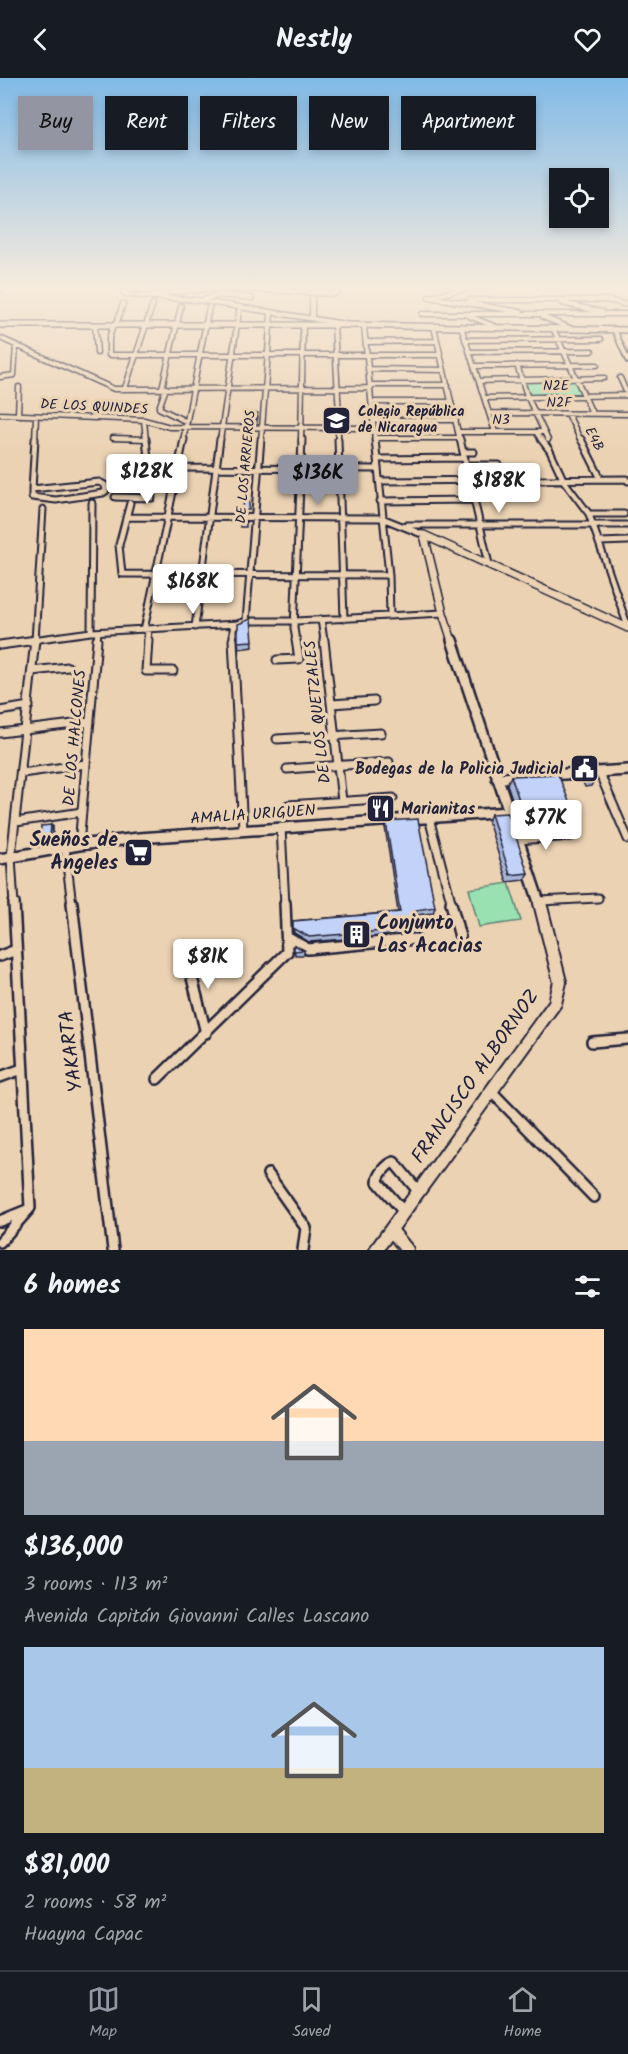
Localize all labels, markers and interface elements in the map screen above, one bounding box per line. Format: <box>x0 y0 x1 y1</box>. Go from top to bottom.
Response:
text: Nestly <box>276 18 352 61</box>
icon: back <box>24 23 57 56</box>
icon: heart <box>571 23 604 56</box>
chip: Buy <box>18 96 93 150</box>
chip: Rent <box>105 96 188 150</box>
chip: Filters <box>200 96 297 150</box>
chip: New <box>309 96 389 150</box>
chip: Apartment <box>401 96 536 150</box>
map controls <box>549 168 609 228</box>
button: locate <box>549 168 609 228</box>
street label: N2E <box>543 375 570 397</box>
street label: N2F <box>546 392 573 414</box>
street label: DE LOS QUINDES <box>40 393 149 421</box>
place label: Colegio República de Nicaragua <box>358 401 465 439</box>
school or university icon: Colegio República de Nicaragua <box>321 404 353 436</box>
street label: DE LOS ARRIEROS <box>230 409 262 525</box>
street label: N3 <box>492 409 510 431</box>
street label: E4B <box>579 423 609 455</box>
pin: $128K <box>105 454 189 505</box>
pin: $136K <box>276 455 360 506</box>
text: $128K <box>120 457 174 489</box>
text: $136K <box>292 458 344 490</box>
pin: $188K <box>457 463 541 514</box>
text: $188K <box>472 466 526 498</box>
pin: $168K <box>151 564 235 615</box>
text: $168K <box>167 567 219 599</box>
street label: DE LOS QUETZALES <box>298 639 338 785</box>
street label: DE LOS HALCONES <box>57 668 93 807</box>
public building icon: Bodegas de la Policia Judicial <box>568 753 600 785</box>
place label: Bodegas de la Policia Judicial <box>355 757 564 782</box>
restaurant icon: Marianitas <box>364 793 396 825</box>
place label: Marianitas <box>401 797 476 822</box>
street label: AMALIA URIGUEN <box>190 798 317 832</box>
pin: $77K <box>510 800 582 851</box>
text: $77K <box>525 803 567 835</box>
place label: Sueños de Angeles <box>30 825 119 880</box>
supermarket icon: Sueños de Angeles <box>123 837 155 869</box>
place label: Conjunto Las Acacias <box>377 908 483 963</box>
building icon: Conjunto Las Acacias <box>340 919 372 951</box>
pin: $81K <box>172 939 244 990</box>
text: $81K <box>187 942 229 974</box>
street label: FRANCISCO ALBORNOZ <box>404 983 548 1171</box>
street label: YAKARTA <box>51 1008 93 1094</box>
text: 6 homes <box>24 1265 121 1307</box>
icon: filters <box>571 1270 604 1303</box>
icon: home <box>260 1368 368 1476</box>
text: $136,000 <box>24 1527 122 1569</box>
text: 3 rooms · 113 m² <box>24 1569 167 1601</box>
text: Avenida Capitán Giovanni Calles Lascano <box>24 1601 369 1633</box>
icon: home <box>260 1686 368 1794</box>
text: $81,000 <box>24 1845 109 1887</box>
text: 2 rooms · 58 m² <box>24 1887 166 1919</box>
text: Huayna Capac <box>24 1919 143 1951</box>
tab: Map <box>87 1983 120 2044</box>
tab: Saved <box>293 1983 331 2044</box>
tab: Home <box>504 1983 541 2044</box>

